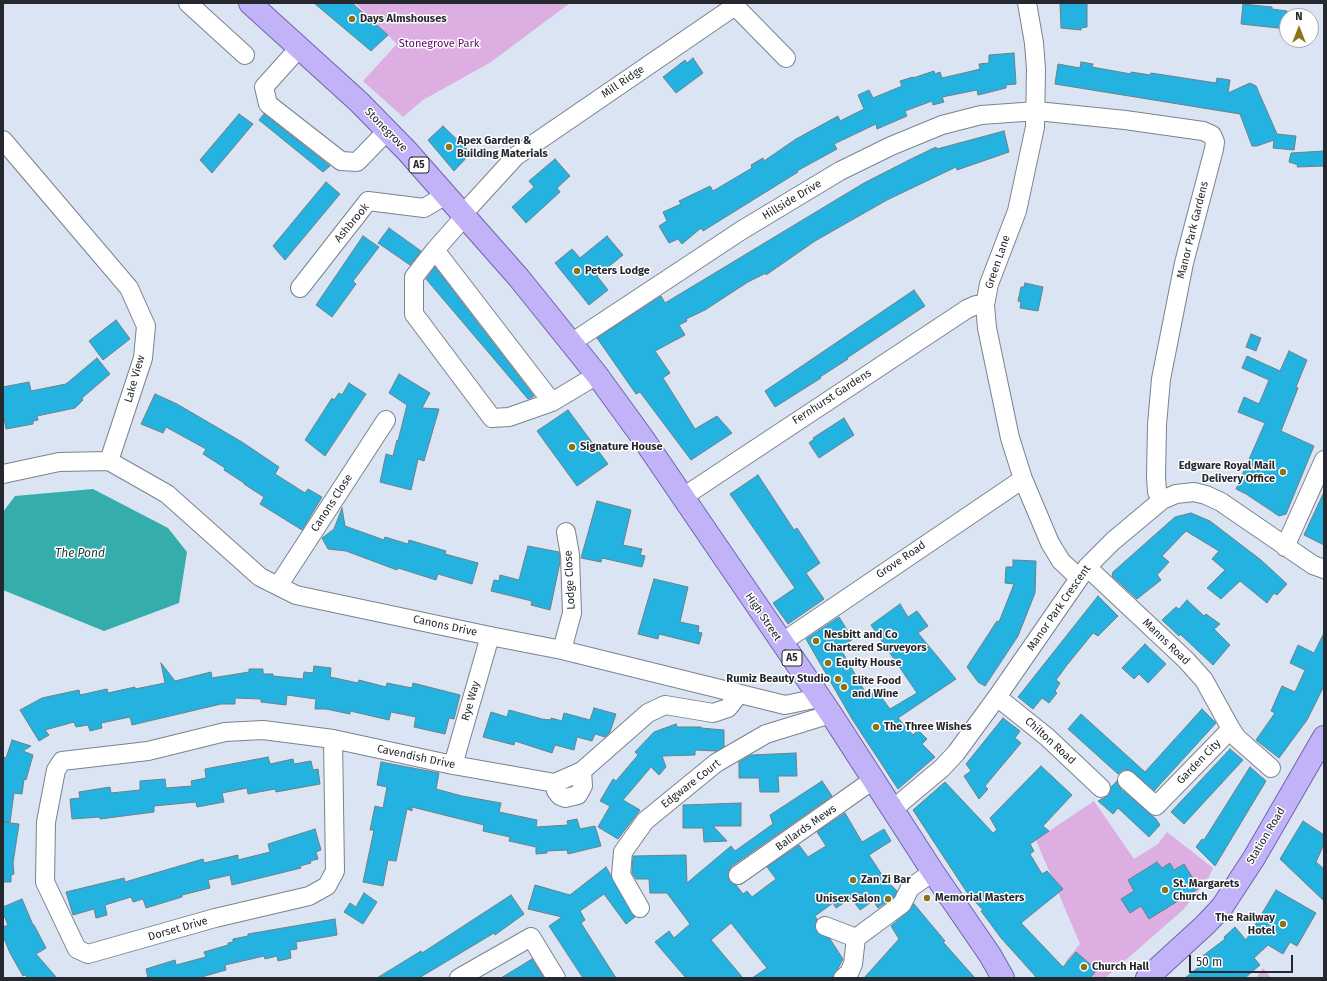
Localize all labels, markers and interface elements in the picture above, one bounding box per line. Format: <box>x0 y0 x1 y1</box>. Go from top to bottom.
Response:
north arrow <box>1279 8 1319 48</box>
text: N <box>1295 10 1303 23</box>
place label: Days Almshouses <box>360 12 447 26</box>
marker: Days Almshouses <box>347 14 357 24</box>
park label: Stonegrove Park <box>399 37 479 51</box>
street label: Mill Ridge <box>599 63 647 101</box>
street label: Stonegrove <box>362 105 410 155</box>
place label: Apex Garden & Building Materials <box>457 134 548 160</box>
marker: Apex Garden & Building Materials <box>444 142 454 152</box>
road number: A5 <box>409 157 429 173</box>
street label: Hillside Drive <box>760 177 824 223</box>
street label: Manor Park Gardens <box>1174 180 1212 280</box>
street label: Ashbrook <box>332 201 372 245</box>
street label: Green Lane <box>983 233 1013 291</box>
place label: Peters Lodge <box>585 264 650 278</box>
marker: Peters Lodge <box>572 266 582 276</box>
street label: Lake View <box>122 354 148 404</box>
street label: Fernhurst Gardens <box>790 367 874 427</box>
place label: Signature House <box>580 440 663 454</box>
marker: Signature House <box>567 442 577 452</box>
place label: Edgware Royal Mail Delivery Office <box>1179 459 1275 485</box>
marker: Edgware Royal Mail Delivery Office <box>1278 467 1288 477</box>
street label: Canons Close <box>308 472 356 534</box>
street label: Grove Road <box>874 539 928 581</box>
water label: The Pond <box>55 547 105 561</box>
street label: Lodge Close <box>562 550 578 610</box>
street label: Manor Park Crescent <box>1024 563 1094 653</box>
street label: High Street <box>742 590 784 644</box>
street label: Canons Drive <box>412 613 478 639</box>
street label: Manns Road <box>1140 616 1192 668</box>
place label: Nesbitt and Co Chartered Surveyors <box>824 628 927 654</box>
marker: Nesbitt and Co Chartered Surveyors <box>811 636 821 646</box>
road number: A5 <box>782 650 802 666</box>
place label: Equity House <box>836 656 901 670</box>
marker: Equity House <box>823 658 833 668</box>
place label: Rumiz Beauty Studio <box>726 672 830 686</box>
marker: Rumiz Beauty Studio <box>833 674 843 684</box>
place label: Elite Food and Wine <box>852 674 901 700</box>
street label: Rye Way <box>459 680 483 722</box>
marker: Elite Food and Wine <box>839 682 849 692</box>
street label: Chilton Road <box>1022 715 1078 767</box>
place label: The Three Wishes <box>884 720 972 734</box>
marker: The Three Wishes <box>871 722 881 732</box>
street label: Garden City <box>1174 737 1224 787</box>
street label: Cavendish Drive <box>376 742 456 772</box>
street label: Edgware Court <box>659 757 723 811</box>
street label: Ballards Mews <box>773 802 839 854</box>
street label: Station Road <box>1244 805 1288 867</box>
place label: Zan Zi Bar <box>861 873 911 887</box>
marker: Zan Zi Bar <box>848 875 858 885</box>
place label: St. Margarets Church <box>1173 877 1239 903</box>
marker: St. Margarets Church <box>1160 885 1170 895</box>
place label: Memorial Masters <box>935 891 1024 905</box>
place label: Unisex Salon <box>816 892 880 906</box>
marker: Memorial Masters <box>922 893 932 903</box>
marker: Unisex Salon <box>883 894 893 904</box>
place label: The Railway Hotel <box>1215 911 1275 937</box>
street label: Dorset Drive <box>147 914 209 944</box>
marker: The Railway Hotel <box>1278 919 1288 929</box>
scale bar <box>1191 947 1295 973</box>
text: 50 m <box>1196 955 1222 969</box>
place label: Church Hall <box>1092 960 1149 974</box>
marker: Church Hall <box>1079 962 1089 972</box>

